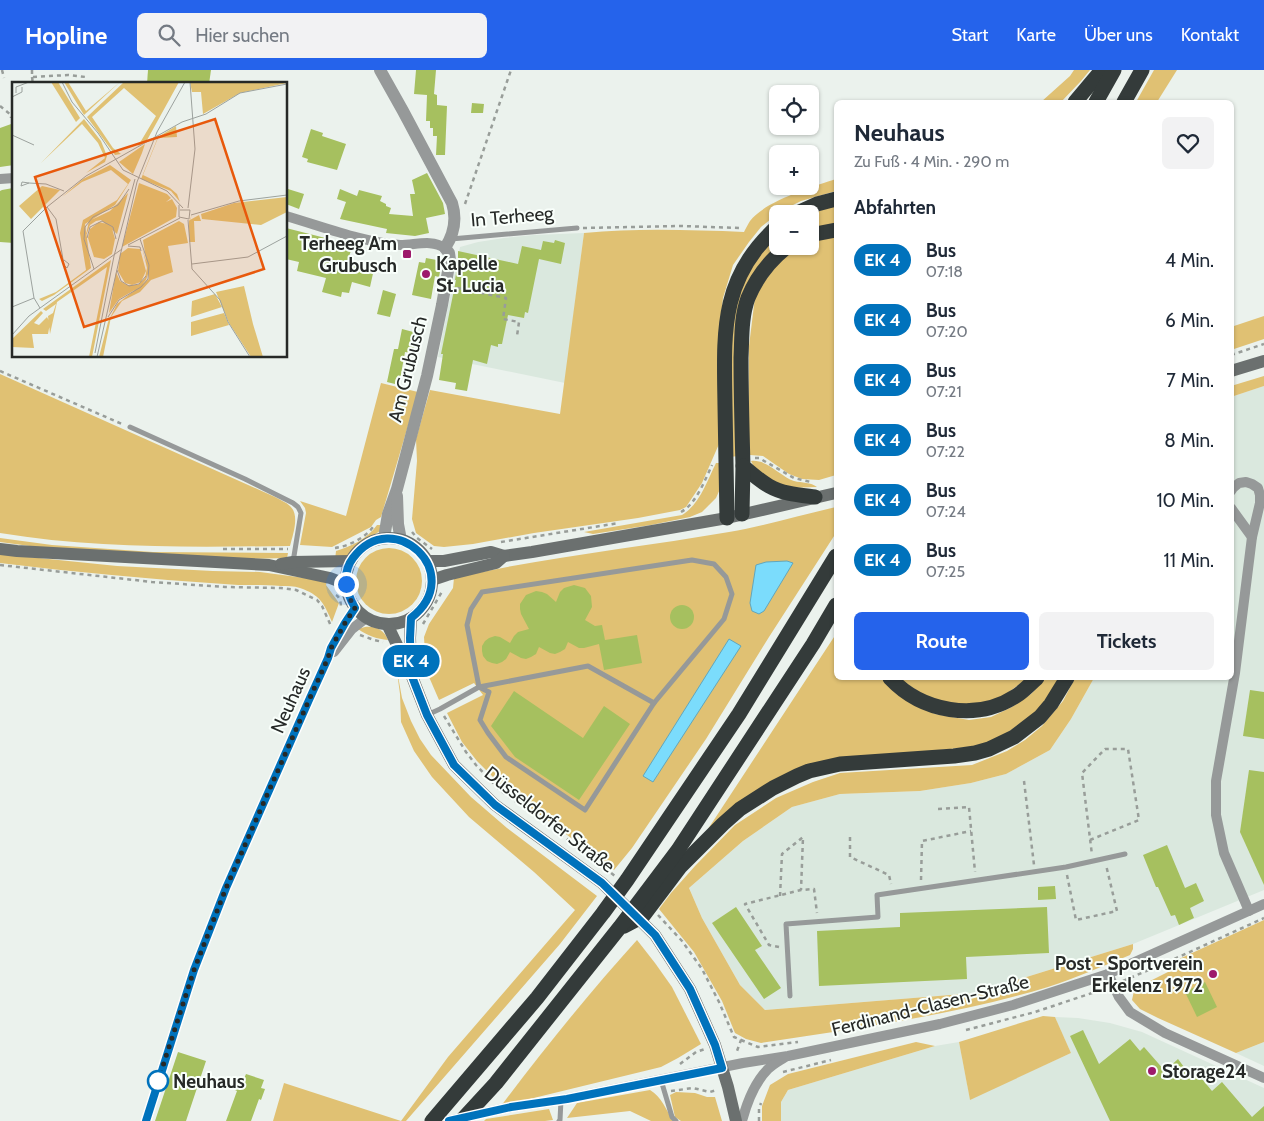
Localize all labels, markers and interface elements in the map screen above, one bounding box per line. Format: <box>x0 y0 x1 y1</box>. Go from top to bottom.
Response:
search box <box>137 13 487 58</box>
text: Hopline <box>25 21 107 50</box>
icon: search <box>155 21 183 49</box>
text: Hier suchen <box>195 24 290 47</box>
text: Start <box>952 24 988 46</box>
text: Karte <box>1016 24 1056 46</box>
text: Über uns <box>1084 24 1153 46</box>
text: Kontakt <box>1181 24 1239 46</box>
inset map <box>12 82 288 358</box>
map controls <box>769 85 819 255</box>
button: locate <box>769 85 819 135</box>
button: heart <box>1162 117 1214 169</box>
text: Neuhaus <box>854 118 945 147</box>
button: + <box>769 145 819 195</box>
text: Zu Fuß · 4 Min. · 290 m <box>854 152 1009 171</box>
text: Abfahrten <box>854 196 936 219</box>
street label: In Terheeg <box>470 201 555 232</box>
button: − <box>769 205 819 255</box>
place label: Terheeg Am Grubusch <box>300 232 397 277</box>
text: Bus <box>926 239 956 262</box>
marker: Terheeg Am Grubusch <box>401 248 413 260</box>
text: EK 4 <box>864 249 901 271</box>
text: 4 Min. <box>1165 249 1214 272</box>
place label: Kapelle St. Lucia <box>436 252 505 297</box>
text: 07:18 <box>926 262 963 281</box>
marker: Kapelle St. Lucia <box>420 268 432 280</box>
text: Bus <box>926 299 956 322</box>
text: EK 4 <box>864 309 901 331</box>
text: 6 Min. <box>1165 309 1214 332</box>
street label: Am Grubusch <box>383 314 432 425</box>
text: 07:20 <box>926 322 968 341</box>
text: Bus <box>926 359 956 382</box>
text: EK 4 <box>864 369 901 391</box>
text: 7 Min. <box>1166 369 1214 392</box>
text: 07:21 <box>926 382 962 401</box>
text: Bus <box>926 419 956 442</box>
text: EK 4 <box>864 429 901 451</box>
text: 8 Min. <box>1164 429 1214 452</box>
text: 07:22 <box>926 442 965 461</box>
text: Bus <box>926 479 956 502</box>
text: EK 4 <box>864 489 901 511</box>
text: 10 Min. <box>1156 489 1214 512</box>
text: 07:24 <box>926 502 966 521</box>
text: Bus <box>926 539 956 562</box>
text: EK 4 <box>864 549 901 571</box>
text: 11 Min. <box>1163 549 1214 572</box>
text: 07:25 <box>926 562 965 581</box>
your location <box>334 572 359 597</box>
button: Route <box>854 612 1029 670</box>
button: Tickets <box>1039 612 1214 670</box>
line badge: EK 4 <box>376 645 446 677</box>
text: EK 4 <box>393 650 429 672</box>
street label: Neuhaus <box>266 663 315 737</box>
street label: Düsseldorfer Straße <box>480 761 620 878</box>
place label: Post - Sportverein Erkelenz 1972 <box>1055 952 1203 997</box>
marker: Post - Sportverein Erkelenz 1972 <box>1207 968 1219 980</box>
street label: Ferdinand-Clasen-Straße <box>829 970 1031 1041</box>
place label: Storage24 <box>1162 1060 1247 1083</box>
marker: Storage24 <box>1146 1065 1158 1077</box>
marker: Neuhaus <box>147 1070 169 1092</box>
place label: Neuhaus <box>173 1070 245 1093</box>

